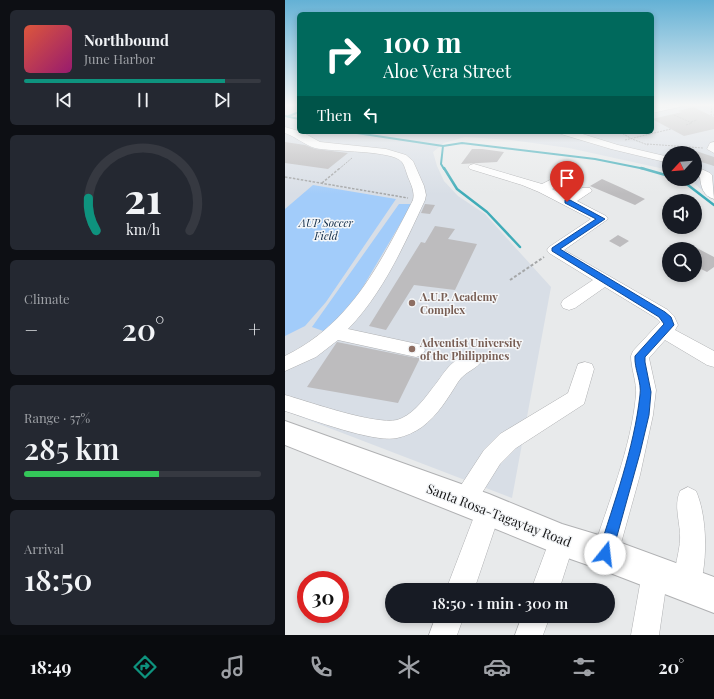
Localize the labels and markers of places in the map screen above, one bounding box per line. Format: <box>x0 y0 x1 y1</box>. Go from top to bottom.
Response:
pin <box>550 161 584 202</box>
place label: A.U.P. Academy Complex <box>419 289 498 317</box>
marker: A.U.P. Academy Complex <box>407 298 417 308</box>
place label: Adventist University of the Philippines <box>419 335 522 363</box>
marker: Adventist University of the Philippines <box>407 344 417 354</box>

